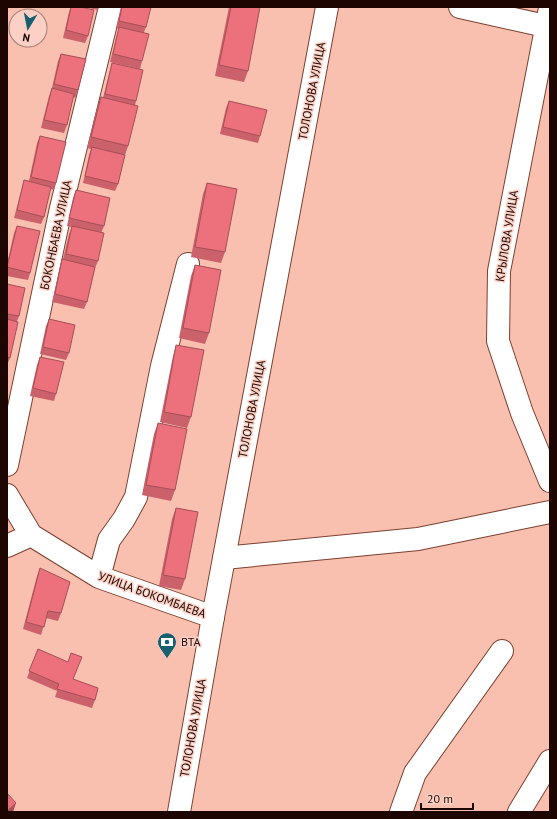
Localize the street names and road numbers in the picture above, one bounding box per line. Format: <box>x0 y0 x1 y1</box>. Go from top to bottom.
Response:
street label: ТОЛОНОВА УЛИЦА <box>295 41 328 141</box>
street label: БОКОНБАЕВА УЛИЦА <box>37 179 74 291</box>
street label: КРЫЛОВА УЛИЦА <box>492 189 521 283</box>
street label: ТОЛОНОВА УЛИЦА <box>235 359 268 459</box>
street label: УЛИЦА БОКОМБАЕВА <box>96 568 208 621</box>
street label: ТОЛОНОВА УЛИЦА <box>176 677 209 778</box>

